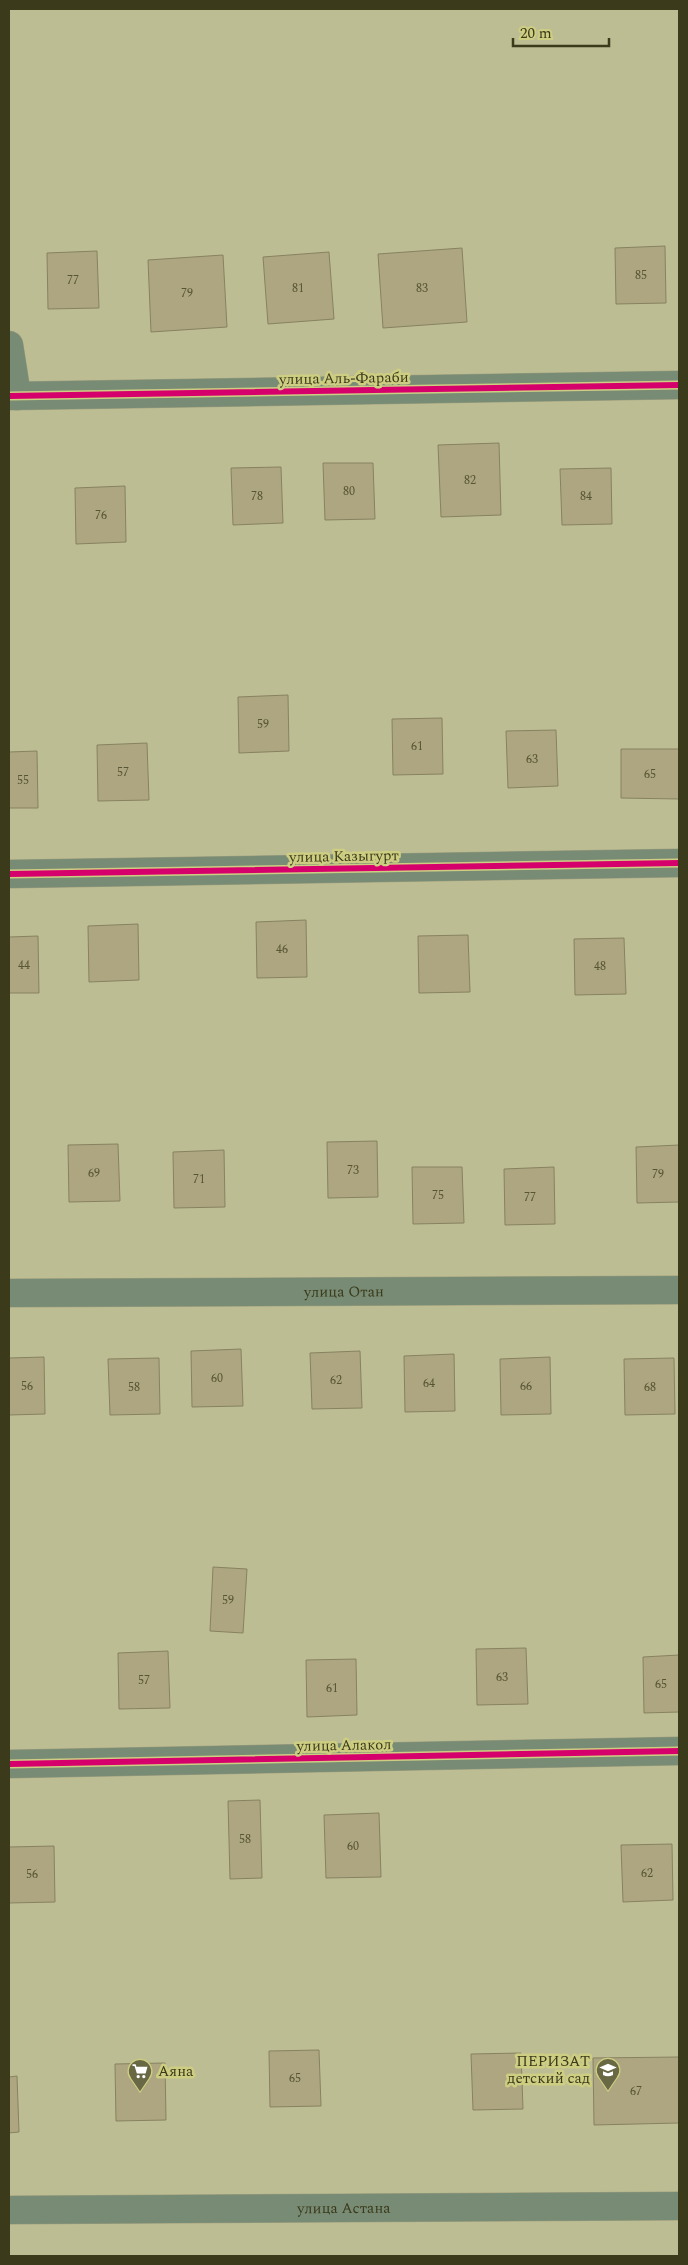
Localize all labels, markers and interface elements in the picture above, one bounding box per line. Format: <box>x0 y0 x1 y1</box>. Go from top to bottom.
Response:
scale bar <box>513 15 609 47</box>
text: 20 m <box>520 22 552 45</box>
house number: 85 <box>635 266 647 285</box>
house number: 77 <box>67 271 79 290</box>
house number: 81 <box>292 279 304 298</box>
house number: 83 <box>416 279 428 298</box>
house number: 79 <box>181 284 193 303</box>
street label: улица Аль-Фараби <box>278 366 409 391</box>
house number: 82 <box>464 471 476 490</box>
house number: 80 <box>343 482 355 501</box>
house number: 78 <box>251 487 263 506</box>
house number: 84 <box>580 487 592 506</box>
house number: 76 <box>95 506 107 525</box>
house number: 59 <box>257 715 269 734</box>
house number: 61 <box>411 737 423 756</box>
house number: 63 <box>526 750 538 769</box>
house number: 57 <box>117 763 129 782</box>
house number: 65 <box>644 765 656 784</box>
house number: 55 <box>17 771 29 790</box>
street label: улица Казыгурт <box>288 844 399 869</box>
house number: 46 <box>276 940 288 959</box>
house number: 44 <box>18 956 30 975</box>
house number: 48 <box>594 957 606 976</box>
house number: 73 <box>347 1161 359 1180</box>
house number: 69 <box>88 1164 100 1183</box>
house number: 79 <box>652 1165 664 1184</box>
house number: 71 <box>193 1170 205 1189</box>
house number: 75 <box>432 1186 444 1205</box>
house number: 77 <box>524 1188 536 1207</box>
street label: улица Отан <box>303 1280 384 1304</box>
house number: 60 <box>211 1369 223 1388</box>
house number: 62 <box>330 1371 342 1390</box>
house number: 64 <box>423 1374 435 1393</box>
house number: 56 <box>21 1377 33 1396</box>
house number: 66 <box>520 1377 532 1396</box>
house number: 58 <box>128 1378 140 1397</box>
house number: 68 <box>644 1378 656 1397</box>
house number: 59 <box>222 1591 234 1610</box>
house number: 63 <box>496 1668 508 1687</box>
house number: 57 <box>138 1671 150 1690</box>
house number: 65 <box>655 1675 667 1694</box>
house number: 61 <box>326 1679 338 1698</box>
street label: улица Алакол <box>295 1733 392 1758</box>
house number: 58 <box>239 1830 251 1849</box>
house number: 60 <box>347 1837 359 1856</box>
house number: 62 <box>641 1864 653 1883</box>
house number: 56 <box>26 1865 38 1884</box>
place label: ПЕРИЗАТ детский сад <box>507 2050 590 2090</box>
school or university icon: ПЕРИЗАТ детский сад <box>595 2057 621 2091</box>
supermarket icon: Аяна <box>127 2058 153 2092</box>
place label: Аяна <box>158 2060 194 2083</box>
house number: 65 <box>289 2069 301 2088</box>
house number: 67 <box>630 2082 642 2101</box>
street label: улица Астана <box>296 2197 391 2220</box>

